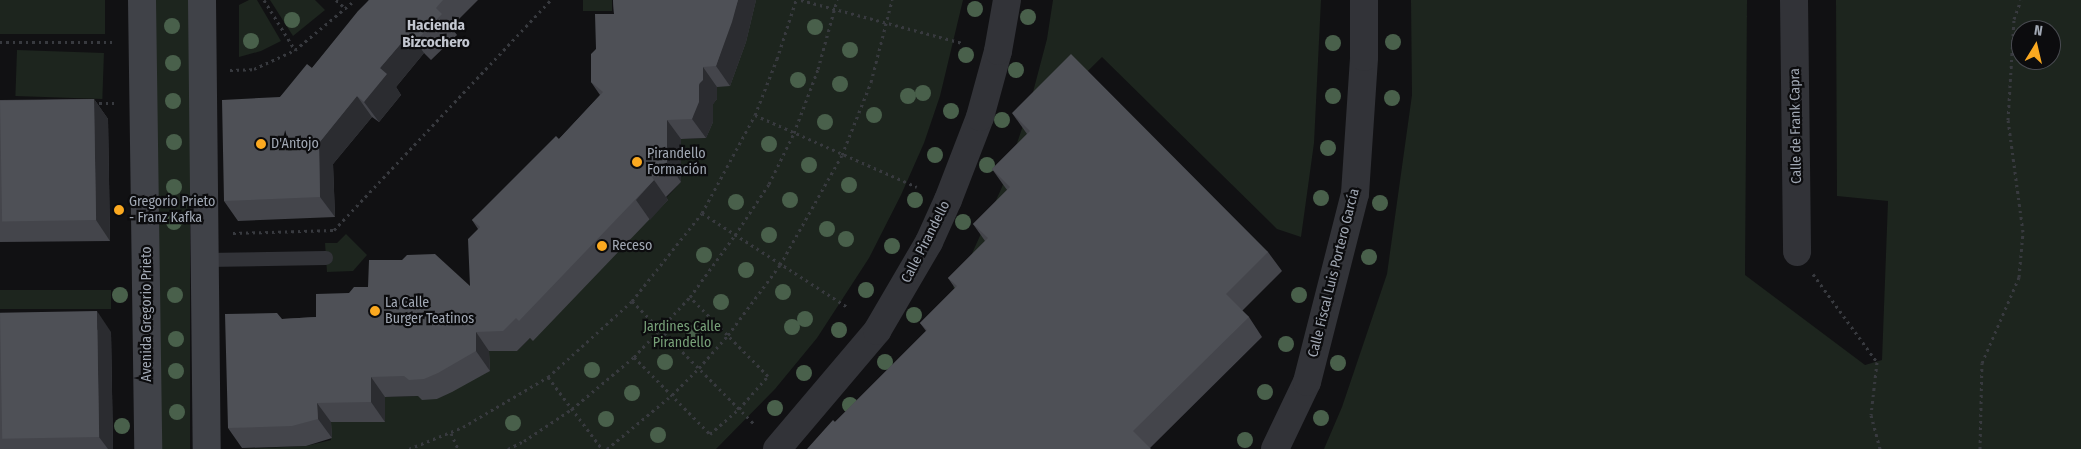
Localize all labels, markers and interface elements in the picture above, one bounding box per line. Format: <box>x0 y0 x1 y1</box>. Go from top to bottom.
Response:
district label: Hacienda Bizcochero <box>402 16 470 51</box>
north arrow <box>2011 20 2061 70</box>
text: N <box>2033 22 2044 40</box>
street label: Calle de Frank Capra <box>1787 68 1805 184</box>
place label: D'Antojo <box>271 136 319 152</box>
marker: D'Antojo <box>255 138 267 150</box>
place label: Pirandello Formación <box>647 146 707 178</box>
marker: Pirandello Formación <box>631 156 643 168</box>
street label: Calle Fiscal Luis Portero García <box>1305 187 1363 359</box>
place label: Gregorio Prieto - Franz Kafka <box>129 194 215 226</box>
street label: Calle Pirandello <box>898 198 954 286</box>
marker: Gregorio Prieto - Franz Kafka <box>113 204 125 216</box>
place label: Receso <box>612 238 652 254</box>
marker: Receso <box>596 240 608 252</box>
street label: Avenida Gregorio Prieto <box>139 246 155 382</box>
place label: La Calle Burger Teatinos <box>385 295 474 328</box>
marker: La Calle Burger Teatinos <box>369 305 381 317</box>
park label: Jardines Calle Pirandello <box>643 319 721 352</box>

